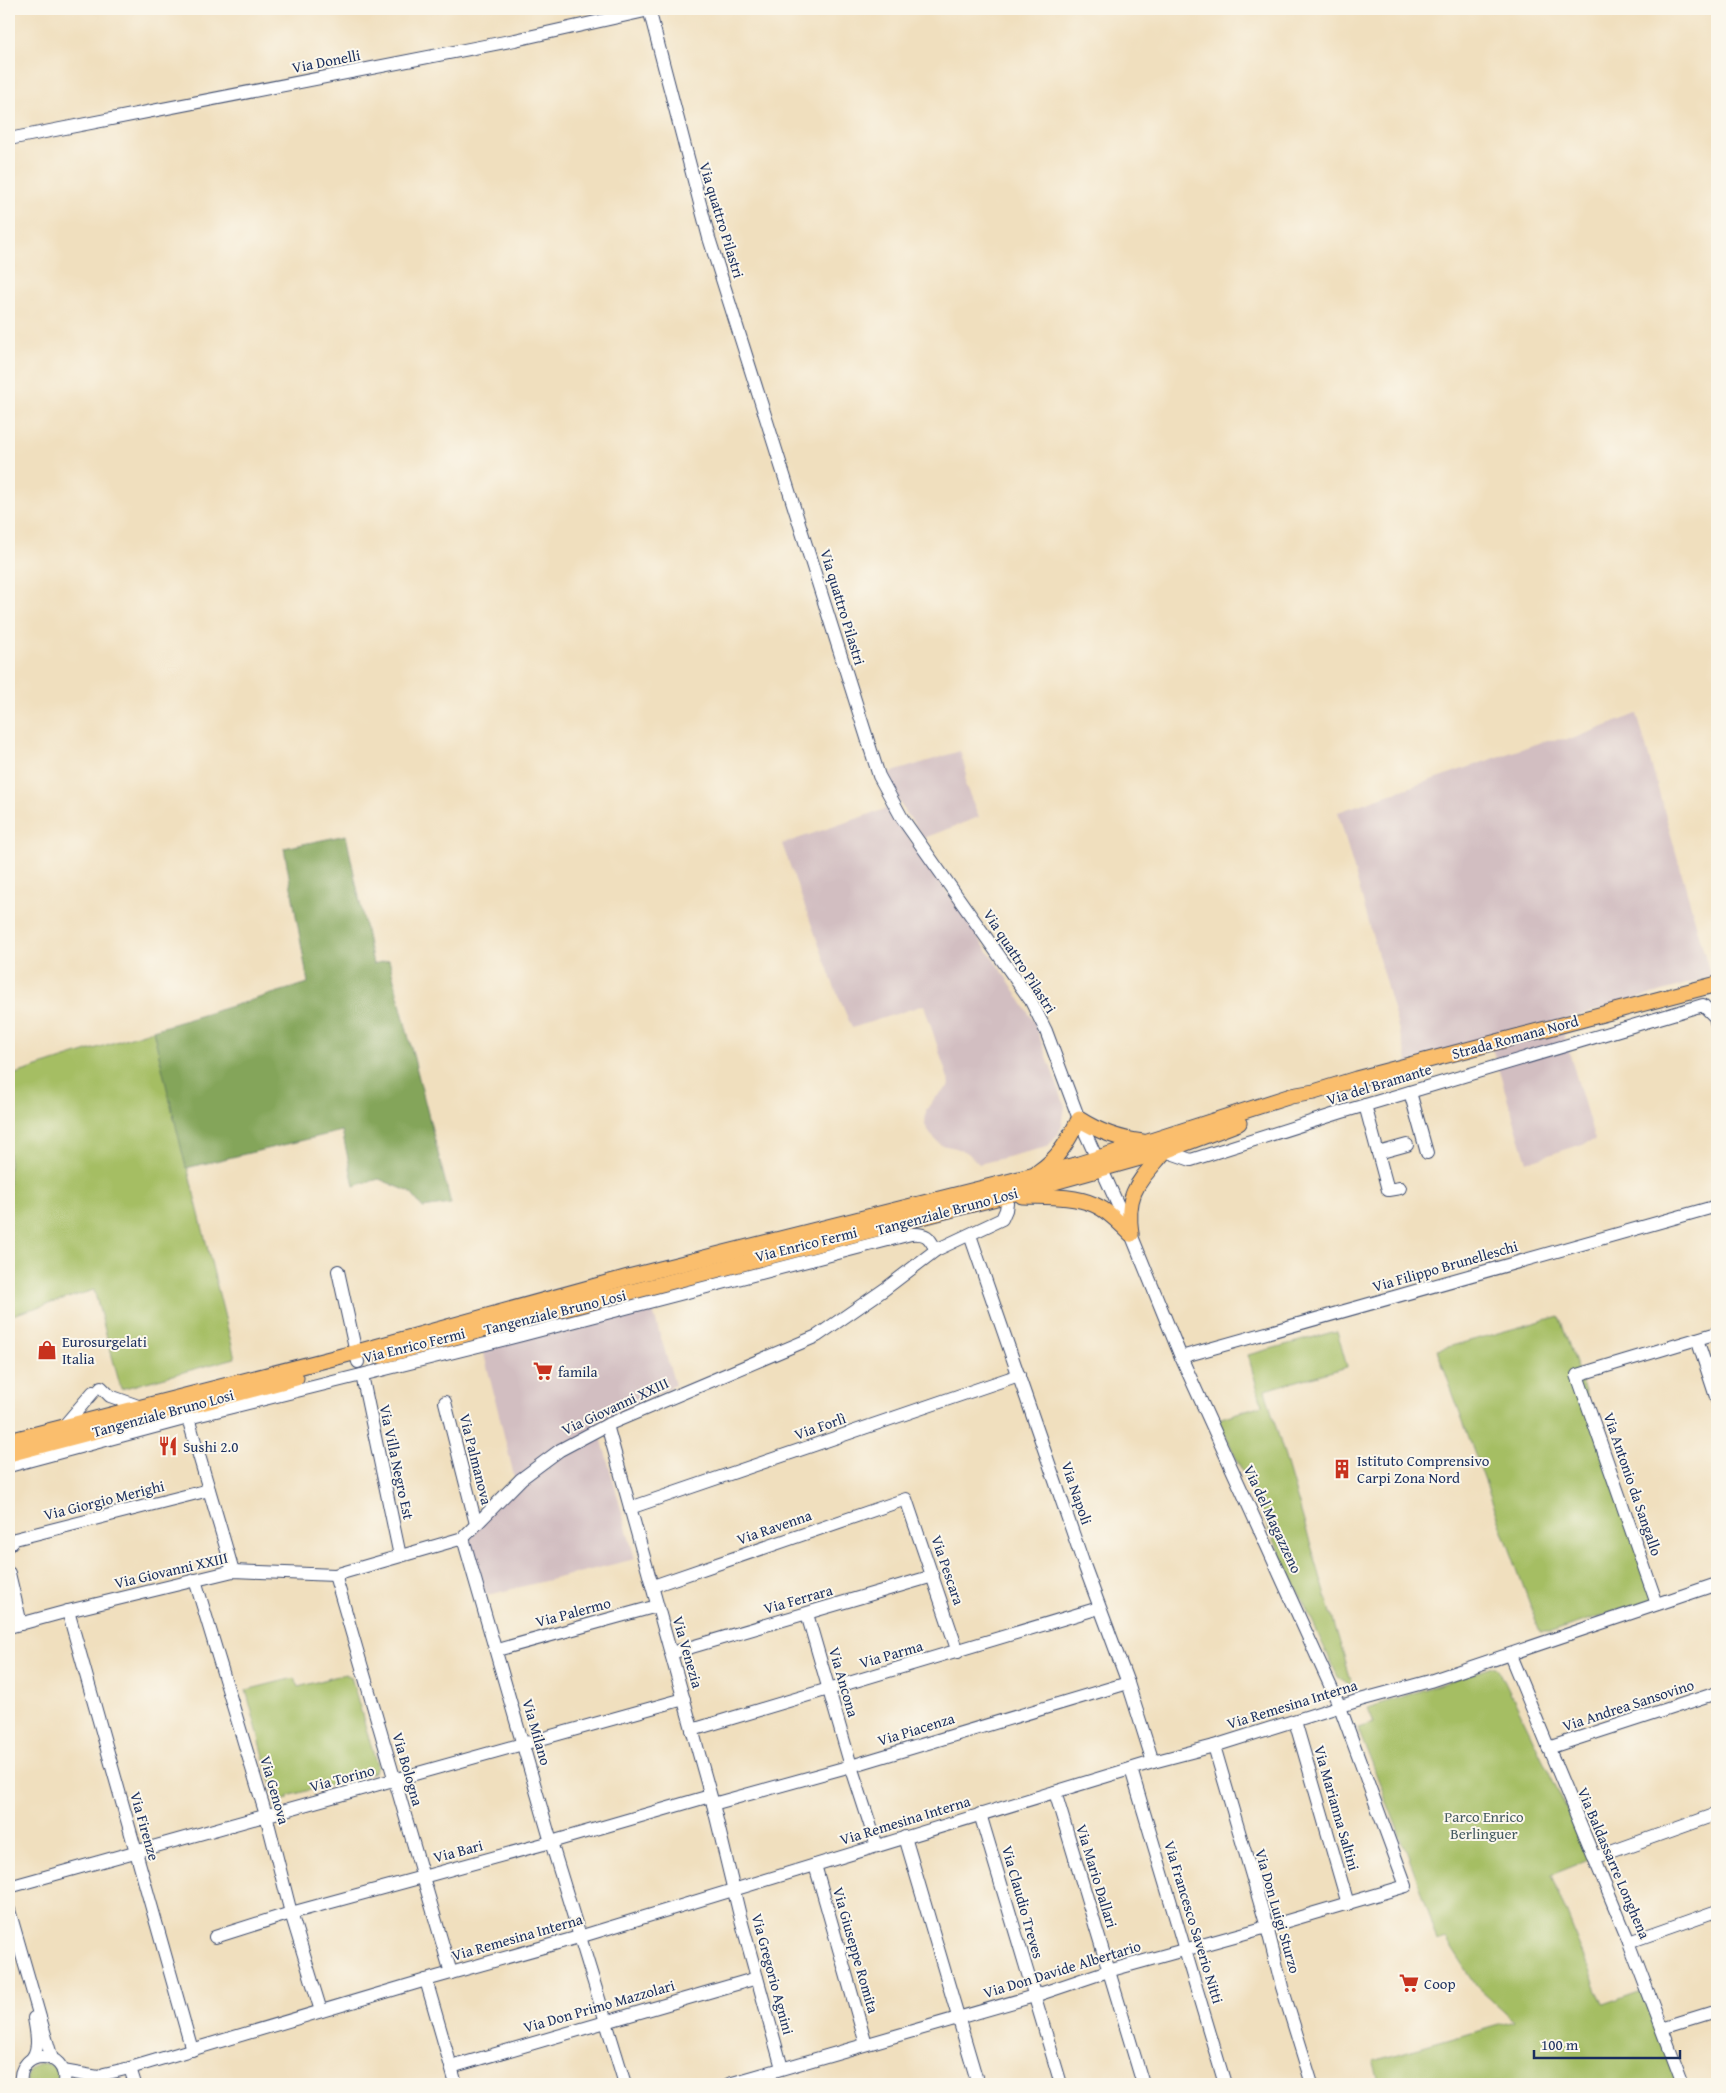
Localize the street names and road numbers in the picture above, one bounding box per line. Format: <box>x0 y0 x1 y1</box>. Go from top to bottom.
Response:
street label: Via Donelli <box>290 44 362 78</box>
street label: Via quattro Pilastri <box>694 159 750 281</box>
street label: Via quattro Pilastri <box>815 546 871 668</box>
street label: Via quattro Pilastri <box>978 905 1062 1017</box>
street label: Strada Romana Nord <box>1449 1010 1581 1064</box>
street label: Via del Bramante <box>1324 1058 1434 1110</box>
street label: Tangenziale Bruno Losi <box>874 1182 1020 1240</box>
street label: Via Enrico Fermi <box>753 1221 859 1267</box>
street label: Via Filippo Brunelleschi <box>1370 1235 1520 1297</box>
street label: Tangenziale Bruno Losi <box>482 1284 628 1340</box>
street label: Via Enrico Fermi <box>361 1322 467 1368</box>
street label: Via Giovanni XXIII <box>558 1372 672 1440</box>
street label: Tangenziale Bruno Losi <box>90 1384 236 1442</box>
street label: Via Villa Negro Est <box>375 1402 420 1522</box>
street label: Via Forlì <box>791 1407 849 1445</box>
street label: Via Antonio da Sangallo <box>1599 1409 1668 1559</box>
street label: Via Palmanova <box>455 1411 497 1507</box>
street label: Via Napoli <box>1056 1459 1098 1527</box>
street label: Via del Magazzeno <box>1239 1461 1307 1577</box>
street label: Via Giorgio Merighi <box>41 1475 167 1525</box>
street label: Via Ravenna <box>734 1504 814 1550</box>
street label: Via Pescara <box>926 1532 970 1608</box>
street label: Via Giovanni XXIII <box>112 1547 230 1593</box>
street label: Via Ferrara <box>761 1579 835 1619</box>
street label: Via Palermo <box>533 1592 613 1632</box>
street label: Via Venezia <box>668 1614 708 1690</box>
street label: Via Parma <box>857 1635 925 1673</box>
street label: Via Ancona <box>824 1645 864 1719</box>
street label: Via Remesina Interna <box>1224 1674 1360 1734</box>
street label: Via Andrea Sansovino <box>1559 1674 1697 1736</box>
street label: Via Milano <box>517 1696 557 1768</box>
street label: Via Piacenza <box>875 1707 957 1751</box>
street label: Via Bologna <box>388 1730 428 1808</box>
street label: Via Marianna Saltini <box>1309 1743 1365 1873</box>
street label: Via Genova <box>255 1753 295 1827</box>
street label: Via Torino <box>307 1759 377 1797</box>
street label: Via Baldassarre Longhena <box>1573 1784 1655 1942</box>
street label: Via Firenze <box>125 1789 165 1863</box>
street label: Via Remesina Interna <box>837 1790 973 1850</box>
street label: Via Mario Dallari <box>1071 1822 1123 1930</box>
street label: Via Bari <box>431 1834 485 1868</box>
street label: Via Francesco Saverio Nitti <box>1159 1838 1229 2006</box>
street label: Via Claudio Treves <box>997 1843 1049 1961</box>
street label: Via Don Luigi Sturzo <box>1250 1846 1306 1976</box>
street label: Via Giuseppe Romita <box>828 1884 884 2016</box>
street label: Via Remesina Interna <box>449 1908 585 1966</box>
street label: Via Gregorio Agnini <box>747 1911 799 2037</box>
street label: Via Don Davide Albertario <box>981 1935 1144 2003</box>
street label: Via Don Primo Mazzolari <box>521 1974 677 2038</box>

